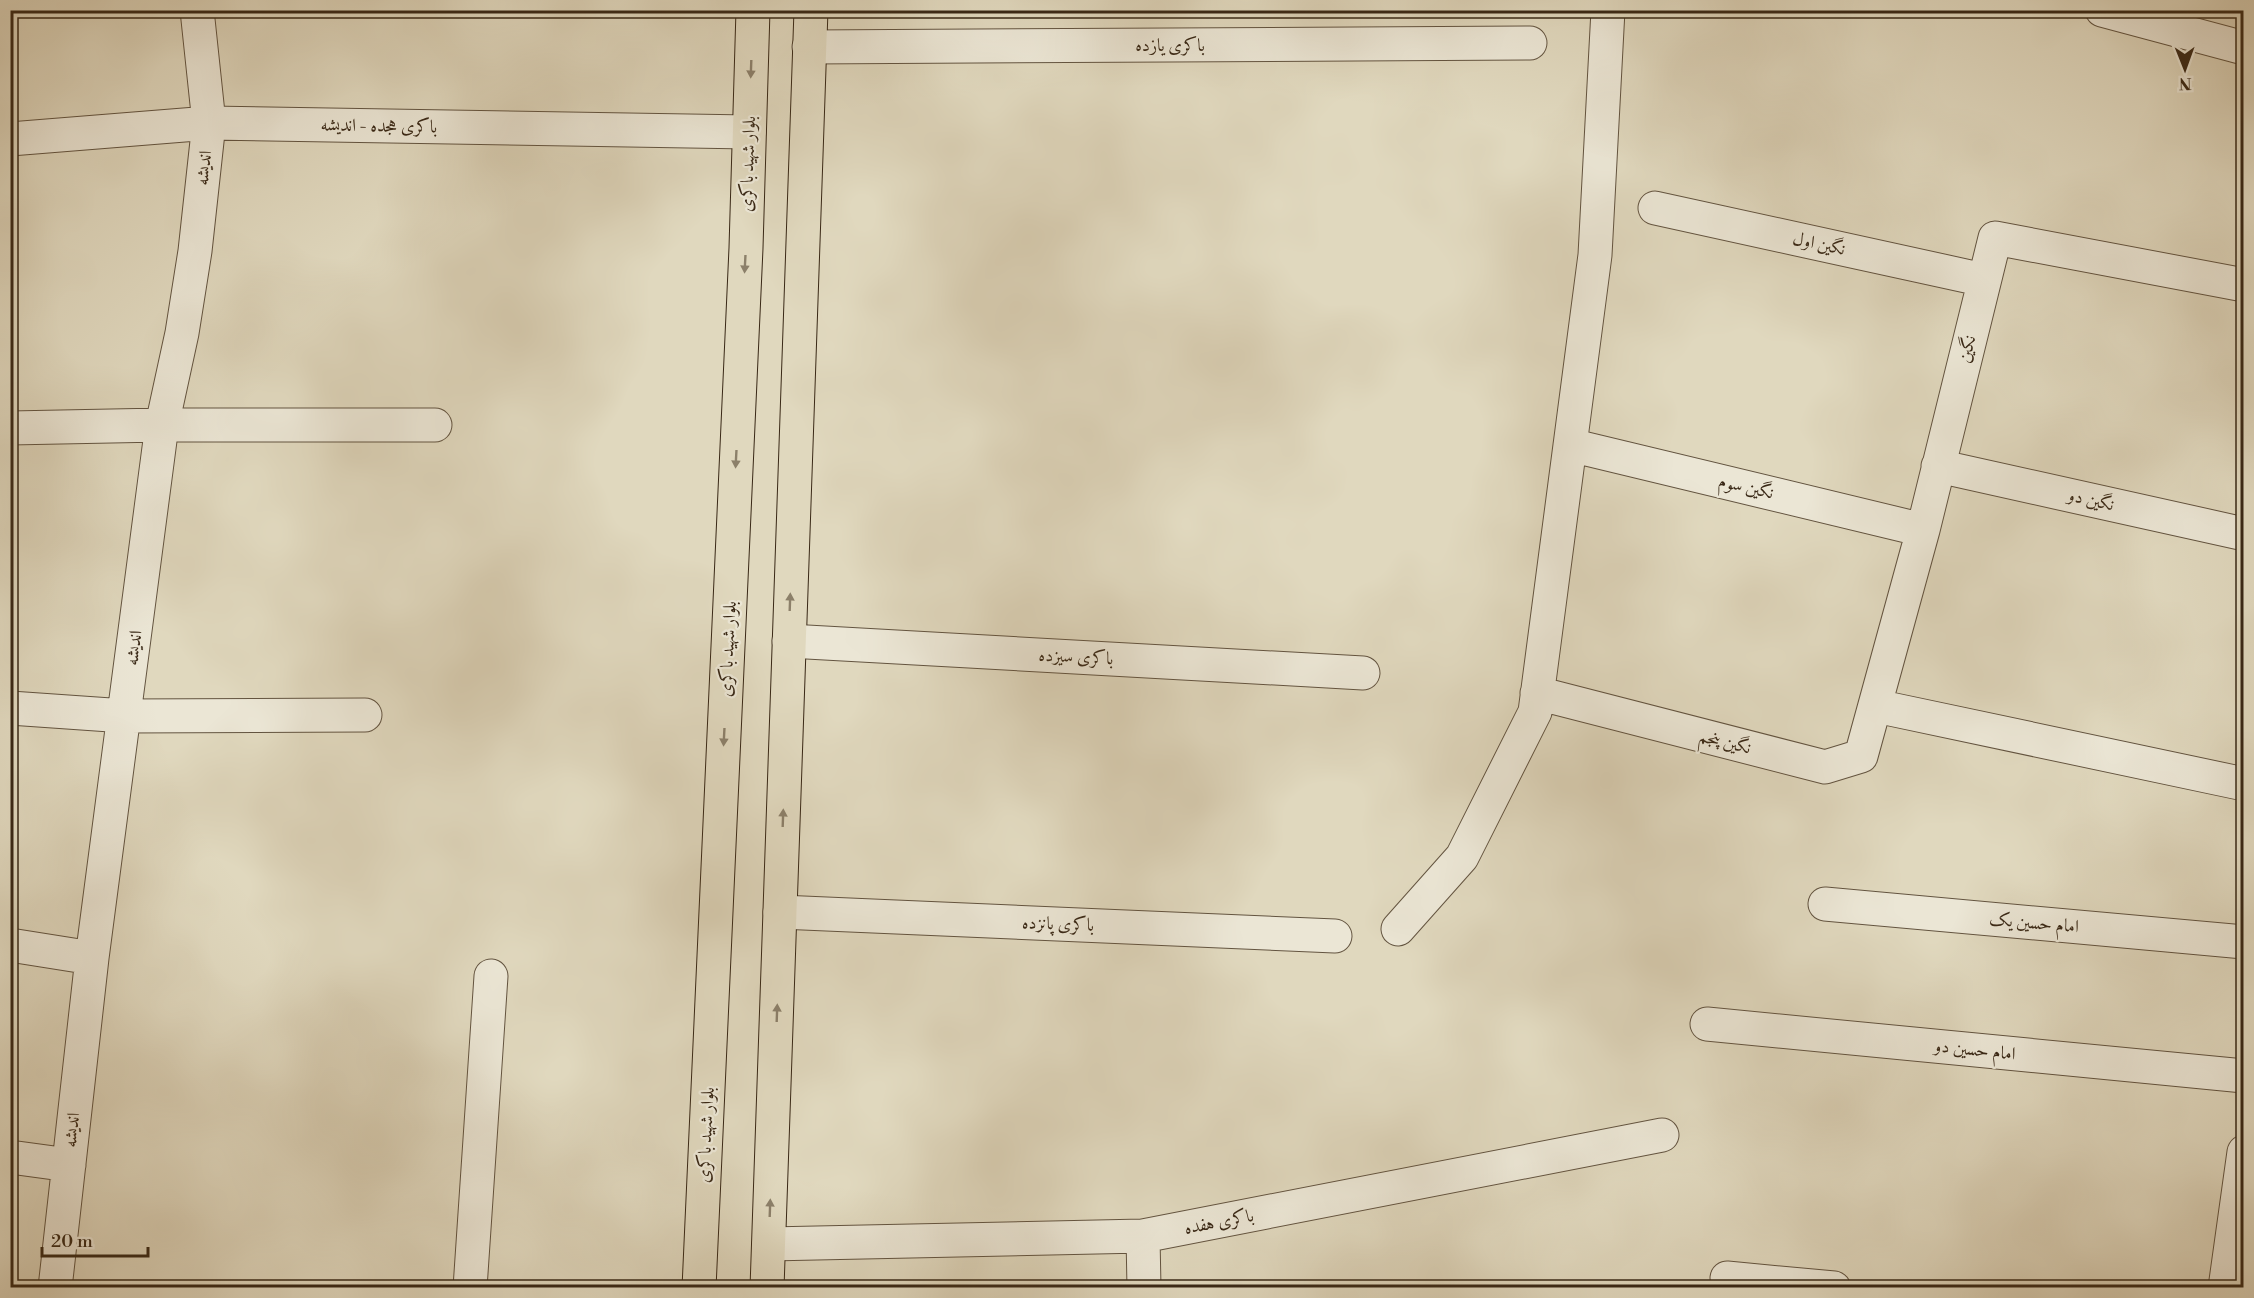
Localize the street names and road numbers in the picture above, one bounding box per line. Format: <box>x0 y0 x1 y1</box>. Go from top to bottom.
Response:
street label: باکری یازده <box>1135 34 1205 57</box>
street label: باکری هجده - اندیشه <box>320 113 438 139</box>
street label: بلوار شهید باکری <box>735 116 761 212</box>
street label: اندیشه <box>191 149 217 187</box>
street label: نگین اول <box>1791 226 1848 261</box>
street label: نگین <box>1952 333 1982 365</box>
street label: نگین سوم <box>1715 469 1776 508</box>
street label: نگین دو <box>2064 482 2117 516</box>
street label: بلوار شهید باکری <box>714 600 742 698</box>
street label: اندیشه <box>120 629 148 667</box>
street label: باکری سیزده <box>1038 644 1114 670</box>
street label: نگین پنجم <box>1695 723 1754 764</box>
street label: امام حسین یک <box>1988 908 2080 942</box>
street label: باکری پانزده <box>1021 911 1095 938</box>
street label: امام حسین دو <box>1931 1034 2017 1070</box>
street label: بلوار شهید باکری <box>692 1086 720 1184</box>
street label: اندیشه <box>59 1111 85 1149</box>
street label: باکری هفده <box>1182 1204 1256 1240</box>

